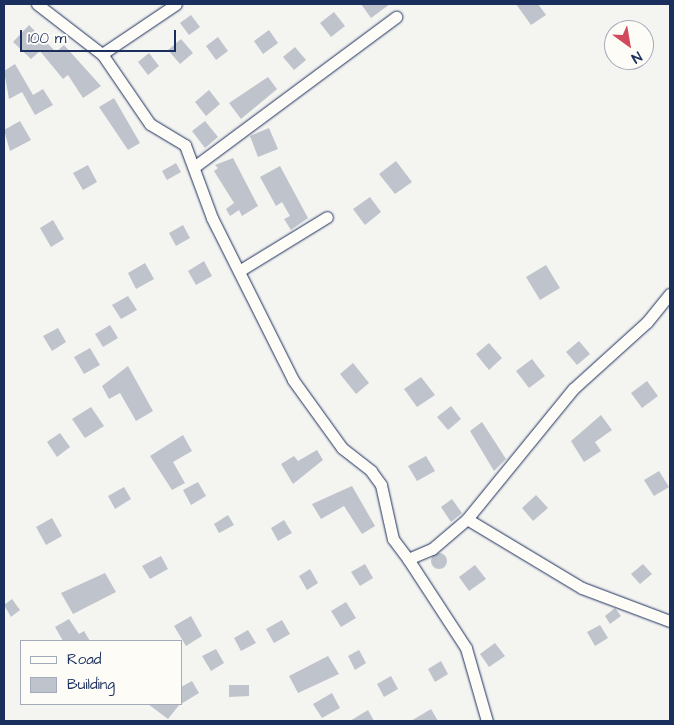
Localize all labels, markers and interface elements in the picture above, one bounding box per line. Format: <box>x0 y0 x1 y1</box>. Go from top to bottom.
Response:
scale bar <box>22 20 179 52</box>
north arrow <box>604 20 654 70</box>
text: 100 m <box>28 28 67 49</box>
text: N <box>627 46 645 68</box>
legend <box>20 640 182 705</box>
text: Road <box>67 649 101 670</box>
text: Building <box>67 674 115 695</box>

